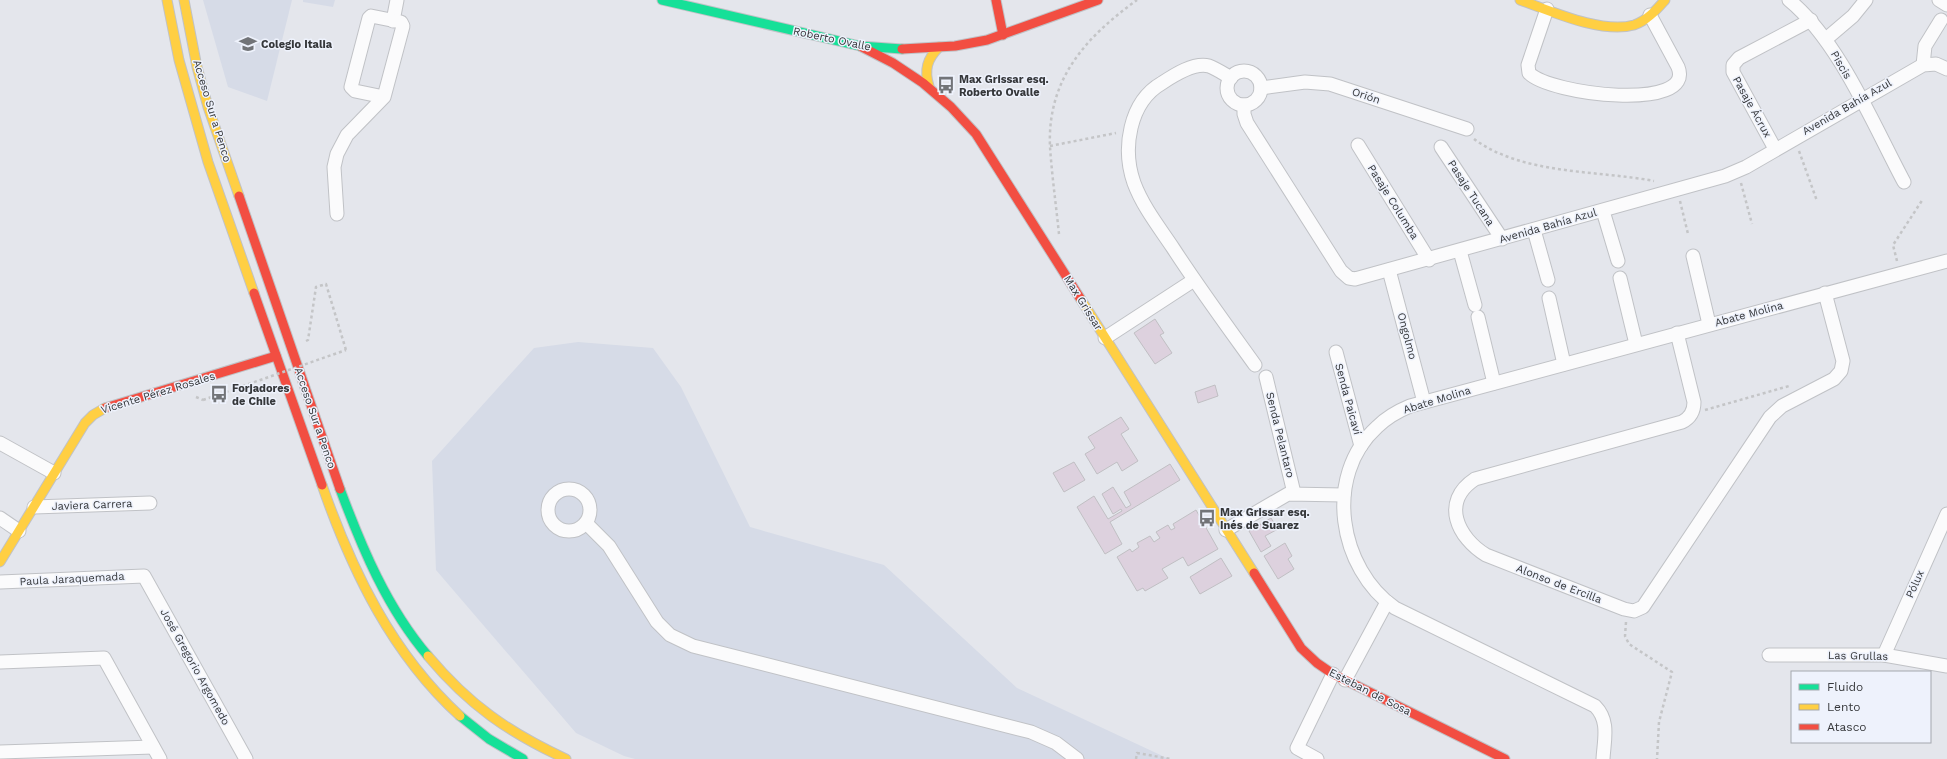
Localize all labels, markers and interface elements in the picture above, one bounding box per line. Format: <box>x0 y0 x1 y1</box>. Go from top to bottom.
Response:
street label: Roberto Ovalle <box>792 24 872 54</box>
school or university icon: Colegio Italia <box>238 34 258 54</box>
place label: Colegio Italia <box>261 38 333 51</box>
street label: Piscis <box>1828 49 1854 82</box>
street label: Acceso Sur a Penco <box>190 58 234 164</box>
place label: Max Grissar esq. Roberto Ovalle <box>959 73 1049 99</box>
street label: Pasaje Ácrux <box>1730 74 1775 140</box>
bus stop icon: Max Grissar esq. Roberto Ovalle <box>936 75 956 95</box>
street label: Avenida Bahía Azul <box>1800 76 1895 138</box>
street label: Orión <box>1350 85 1382 107</box>
street label: Pasaje Tucana <box>1445 158 1497 228</box>
street label: Pasaje Columba <box>1365 162 1421 242</box>
street label: Avenida Bahía Azul <box>1498 206 1599 246</box>
street label: Max Grissar <box>1061 273 1105 333</box>
street label: Abate Molina <box>1713 299 1785 329</box>
street label: Ongolmo <box>1395 311 1419 361</box>
street label: Senda Paicaví <box>1332 362 1364 436</box>
street label: Acceso Sur a Penco <box>292 366 338 470</box>
street label: Vicente Pérez Rosales <box>99 369 217 417</box>
place label: Forjadores de Chile <box>232 382 290 408</box>
bus stop icon: Forjadores de Chile <box>209 384 229 404</box>
street label: Abate Molina <box>1402 384 1472 416</box>
street label: Senda Pelantaro <box>1263 391 1297 479</box>
street label: Javiera Carrera <box>51 497 133 513</box>
place label: Max Grissar esq. Inés de Suarez <box>1220 506 1310 532</box>
bus stop icon: Max Grissar esq. Inés de Suarez <box>1197 508 1217 528</box>
street label: Alonso de Ercilla <box>1514 562 1604 606</box>
street label: Pólux <box>1903 568 1927 600</box>
street label: Paula Jaraquemada <box>19 570 125 588</box>
street label: José Gregorio Argomedo <box>157 606 233 728</box>
street label: Las Grullas <box>1828 649 1888 663</box>
street label: Esteban de Sosa <box>1327 666 1413 718</box>
legend <box>1791 671 1931 743</box>
text: Fluido <box>1827 680 1863 694</box>
text: Lento <box>1827 700 1861 714</box>
text: Atasco <box>1827 720 1867 734</box>

